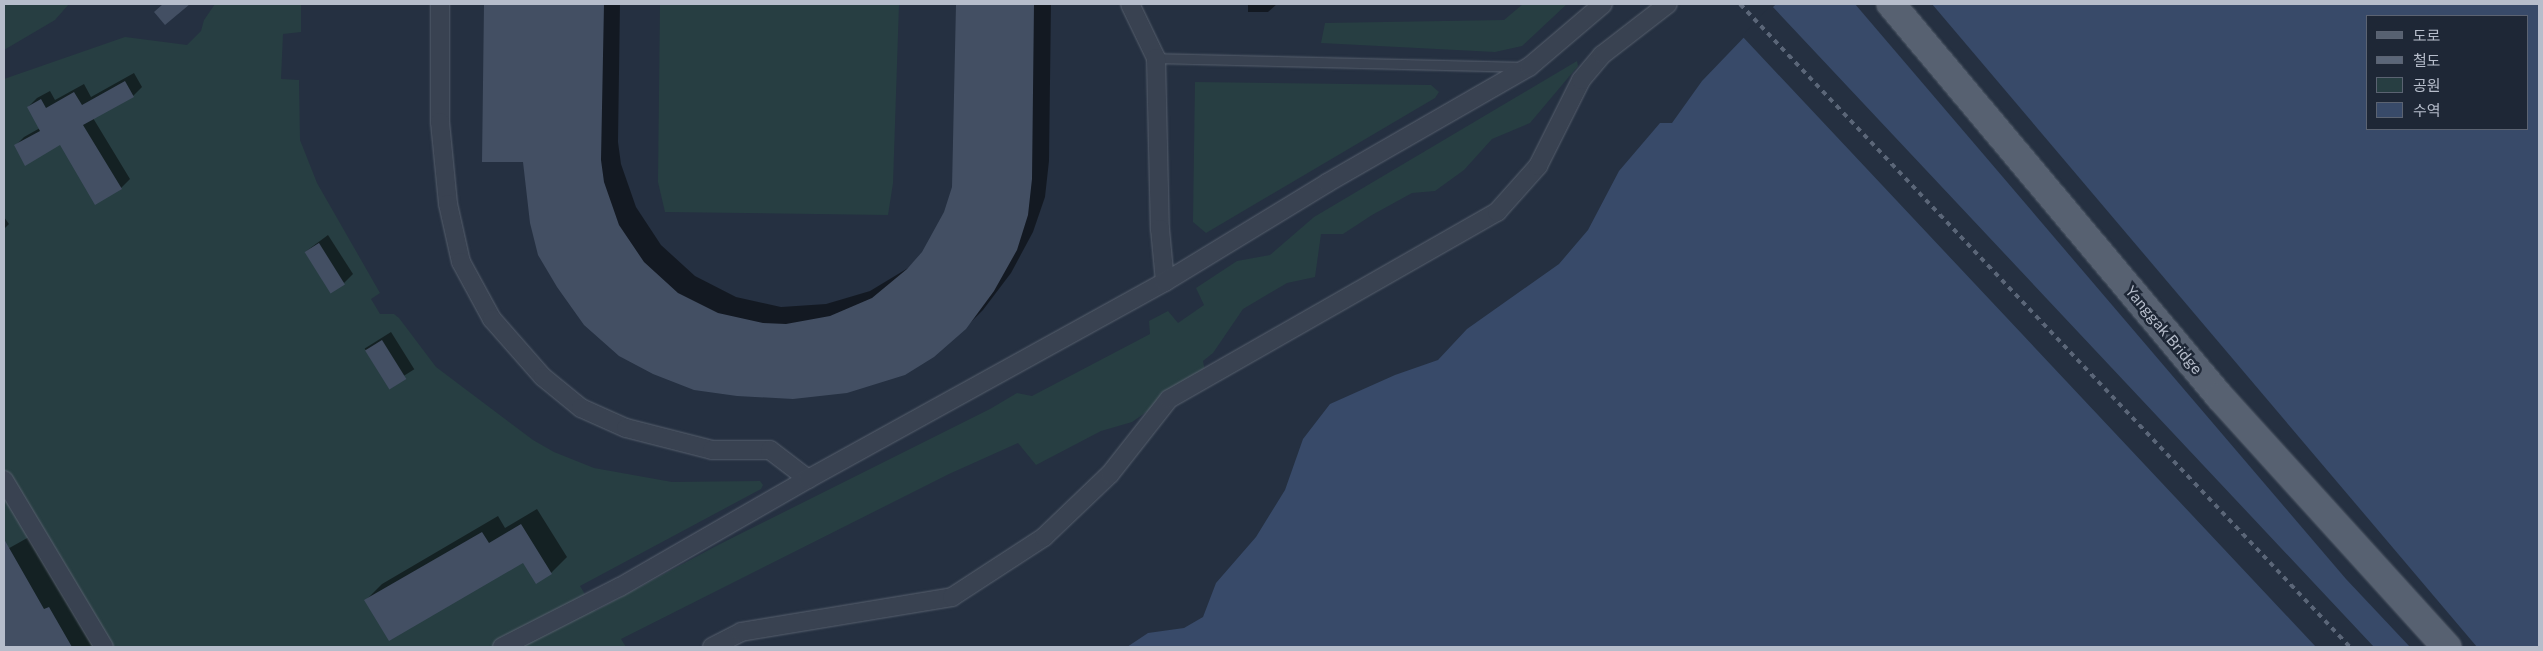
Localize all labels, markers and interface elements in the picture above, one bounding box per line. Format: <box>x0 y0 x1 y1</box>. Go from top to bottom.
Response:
legend <box>2366 15 2528 130</box>
text: 도로 <box>2413 27 2441 44</box>
text: 철도 <box>2413 52 2441 69</box>
text: 공원 <box>2413 77 2441 94</box>
text: 수역 <box>2413 102 2441 119</box>
street label: Yanggak Bridge <box>2122 282 2206 378</box>

